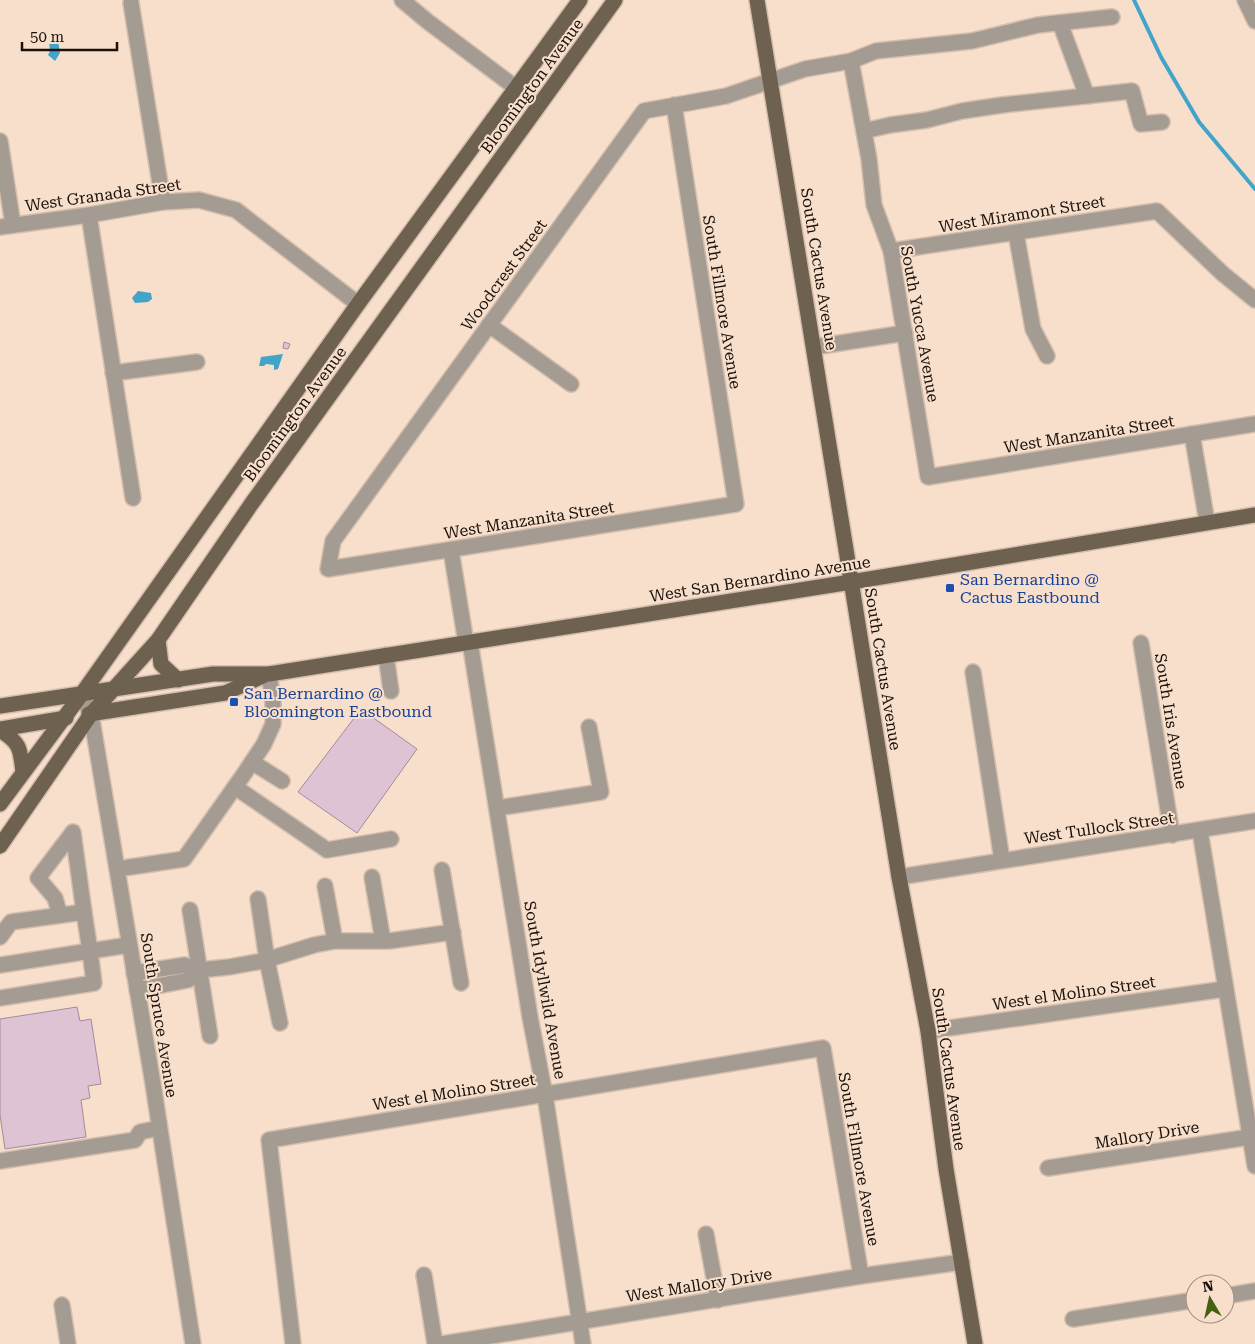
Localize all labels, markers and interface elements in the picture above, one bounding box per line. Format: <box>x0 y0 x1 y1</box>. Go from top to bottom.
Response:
street label: Bloomington Avenue <box>477 15 587 157</box>
scale bar <box>22 20 118 52</box>
text: 50 m <box>30 28 65 46</box>
street label: West Granada Street <box>24 175 182 215</box>
street label: South Cactus Avenue <box>797 186 841 352</box>
street label: West Miramont Street <box>938 191 1107 237</box>
street label: South Fillmore Avenue <box>699 214 745 391</box>
street label: Woodcrest Street <box>457 216 551 334</box>
street label: South Yucca Avenue <box>897 244 943 404</box>
street label: Bloomington Avenue <box>240 343 350 485</box>
street label: West Manzanita Street <box>1002 411 1176 457</box>
street label: West Manzanita Street <box>442 497 616 543</box>
street label: West San Bernardino Avenue <box>648 552 872 606</box>
place label: San Bernardino @ Cactus Eastbound <box>960 570 1100 607</box>
marker: San Bernardino @ Cactus Eastbound <box>944 582 956 594</box>
street label: South Cactus Avenue <box>861 586 905 752</box>
street label: South Iris Avenue <box>1151 652 1191 790</box>
place label: San Bernardino @ Bloomington Eastbound <box>244 684 432 721</box>
marker: San Bernardino @ Bloomington Eastbound <box>228 696 240 708</box>
street label: West Tullock Street <box>1023 808 1175 848</box>
street label: South Idyllwild Avenue <box>520 899 570 1081</box>
street label: South Spruce Avenue <box>137 931 181 1099</box>
street label: West el Molino Street <box>991 972 1157 1014</box>
street label: South Cactus Avenue <box>928 986 970 1152</box>
street label: West el Molino Street <box>371 1070 537 1114</box>
street label: South Fillmore Avenue <box>834 1071 884 1248</box>
street label: Mallory Drive <box>1093 1117 1201 1153</box>
street label: West Mallory Drive <box>625 1264 774 1306</box>
north arrow <box>1185 1274 1235 1324</box>
text: N <box>1201 1277 1215 1295</box>

